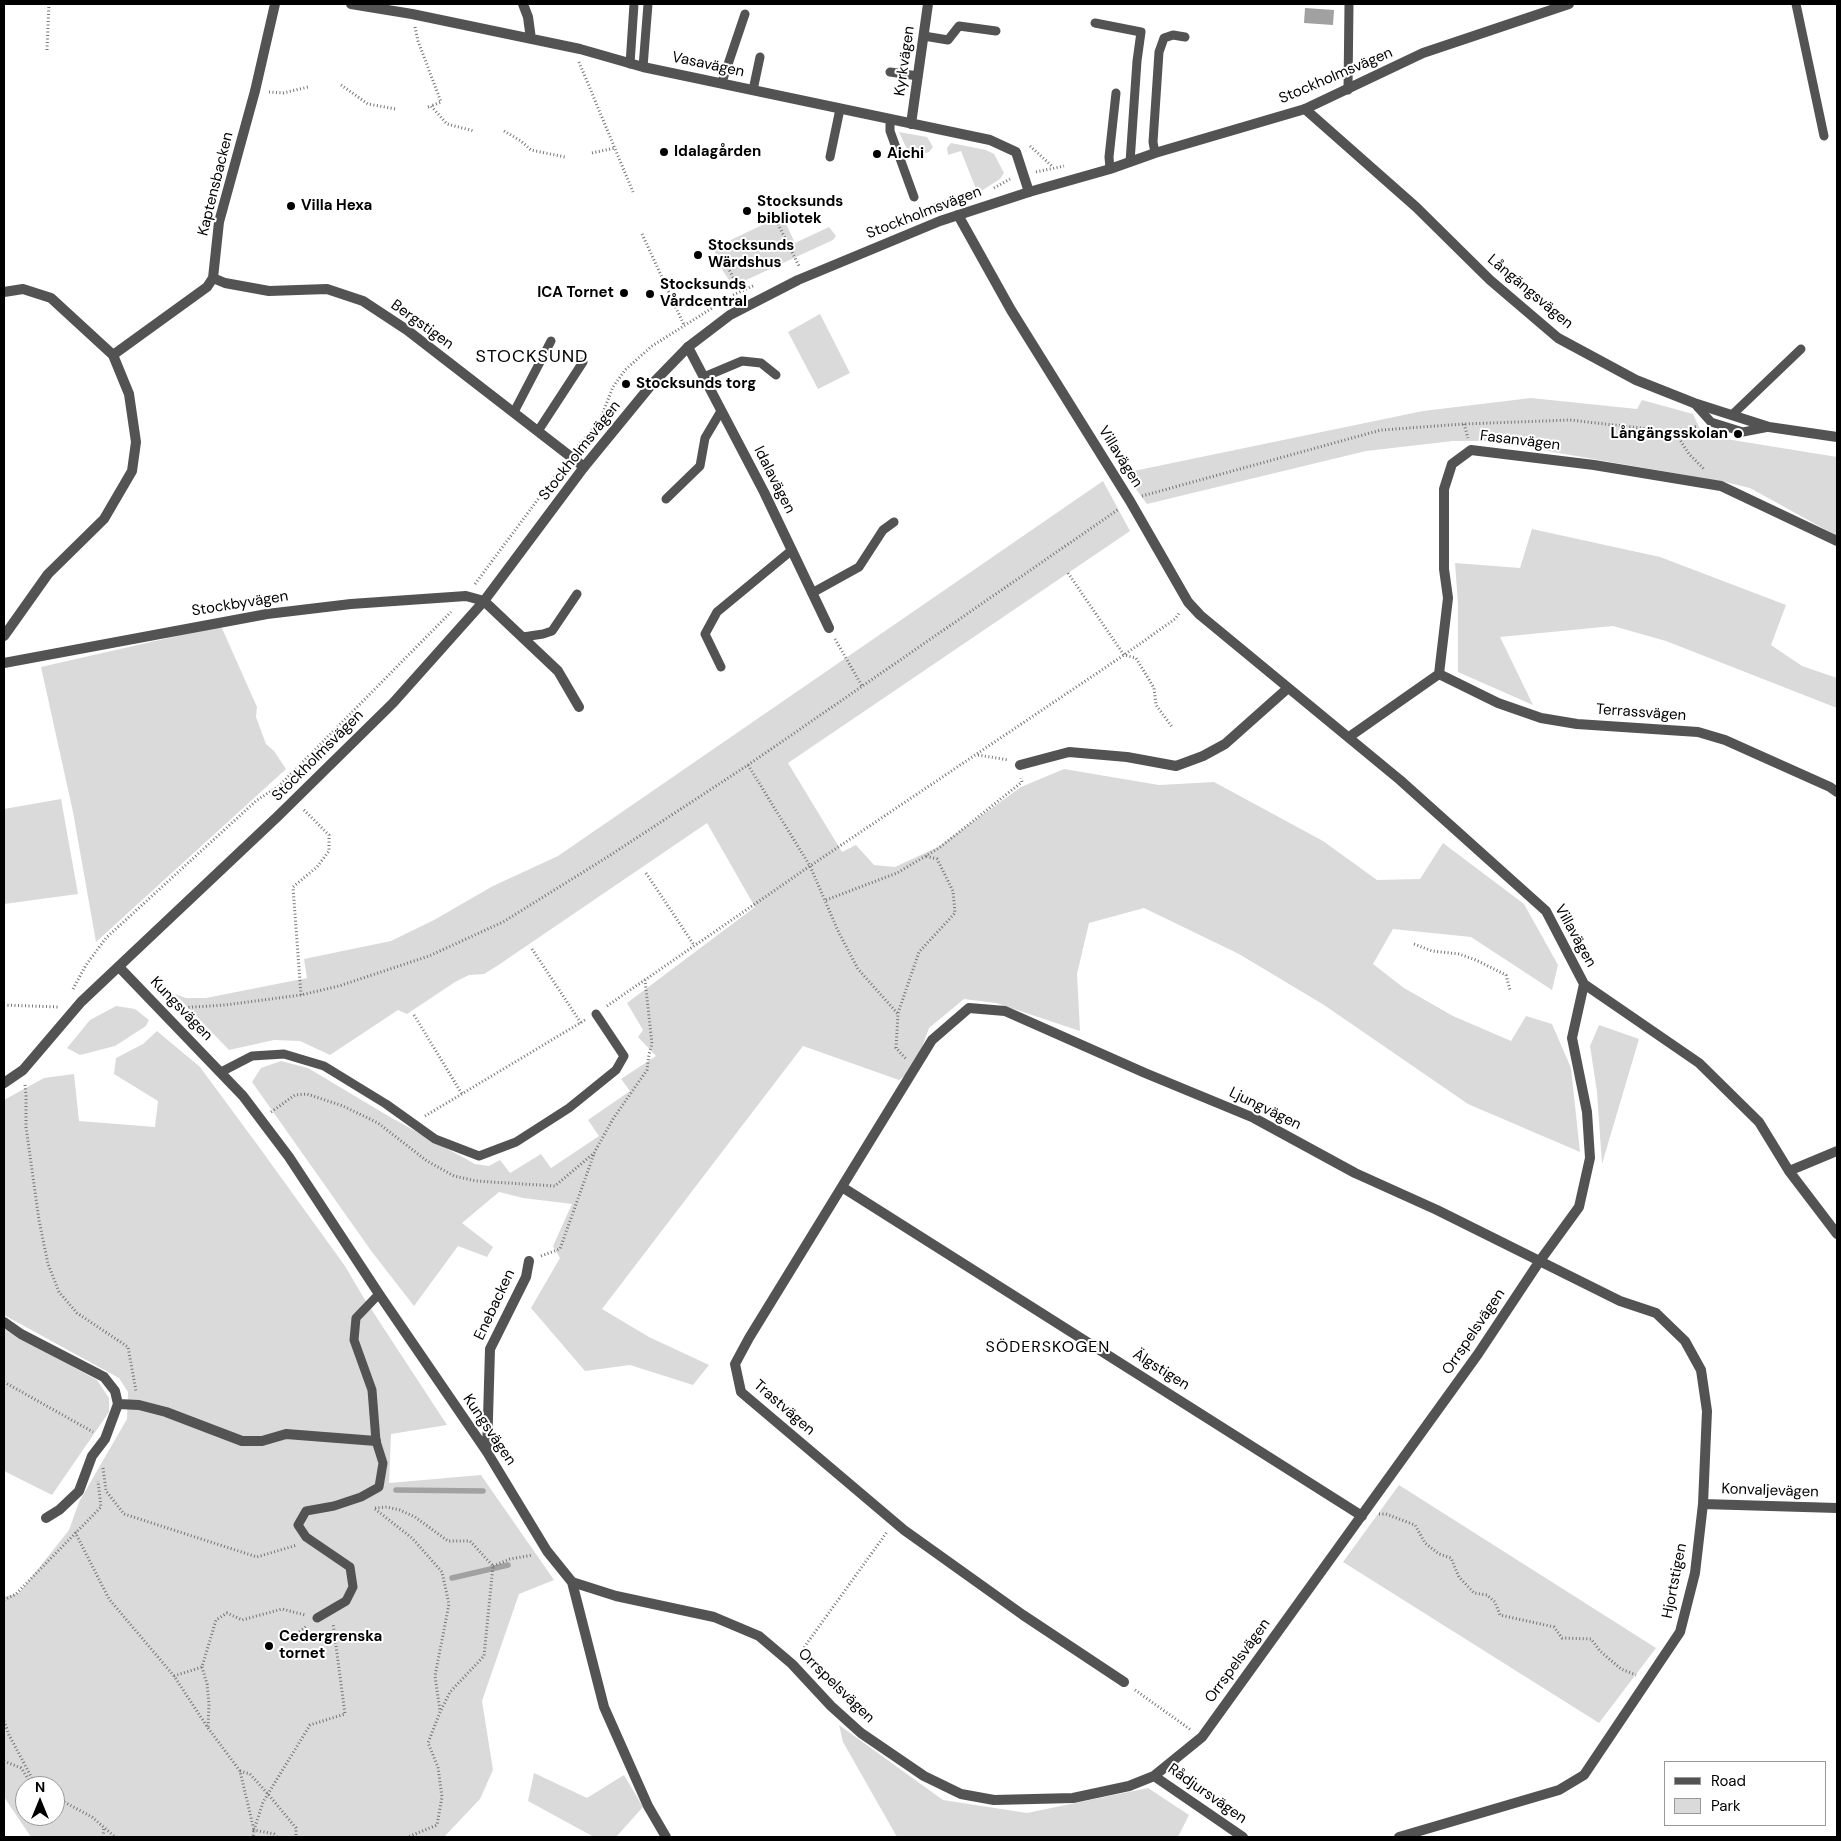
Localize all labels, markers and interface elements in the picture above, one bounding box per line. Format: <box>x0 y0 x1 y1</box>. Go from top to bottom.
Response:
street label: Kyrkvägen <box>891 25 919 97</box>
street label: Stockholmsvägen <box>1276 44 1396 108</box>
street label: Vasavägen <box>670 49 746 81</box>
street label: Kaptensbacken <box>194 130 238 238</box>
place label: Idalagården <box>674 143 761 161</box>
place label: Aichi <box>887 145 924 163</box>
marker: Idalagården <box>658 146 670 158</box>
marker: Aichi <box>871 148 883 160</box>
street label: Stockholmsvägen <box>864 183 984 243</box>
place label: Stocksunds bibliotek <box>757 193 843 228</box>
place label: Villa Hexa <box>301 197 372 215</box>
marker: Villa Hexa <box>285 200 297 212</box>
marker: Stocksunds bibliotek <box>741 205 753 217</box>
place label: Stocksunds Wärdshus <box>708 237 794 272</box>
marker: Stocksunds Wärdshus <box>692 249 704 261</box>
street label: Långängsvägen <box>1484 251 1576 333</box>
place label: Stocksunds Vårdcentral <box>660 276 747 311</box>
place label: ICA Tornet <box>537 284 614 302</box>
marker: ICA Tornet <box>618 287 630 299</box>
marker: Stocksunds Vårdcentral <box>644 288 656 300</box>
street label: Bergstigen <box>387 296 457 354</box>
district label: STOCKSUND <box>474 346 590 368</box>
place label: Stocksunds torg <box>636 375 756 393</box>
marker: Stocksunds torg <box>620 378 632 390</box>
street label: Stockholmsvägen <box>535 398 625 504</box>
street label: Villavägen <box>1094 423 1146 491</box>
place label: Långängsskolan <box>1610 425 1728 443</box>
street label: Fasanvägen <box>1479 427 1561 455</box>
marker: Långängsskolan <box>1732 428 1744 440</box>
street label: Idalavägen <box>749 443 799 517</box>
street label: Stockbyvägen <box>190 587 290 621</box>
street label: Terrassvägen <box>1595 701 1687 725</box>
street label: Stockholmsvägen <box>269 707 367 805</box>
street label: Villavägen <box>1550 901 1600 971</box>
street label: Kungsvägen <box>146 973 216 1045</box>
street label: Ljungvägen <box>1226 1084 1304 1134</box>
street label: Enebacken <box>471 1267 519 1343</box>
street label: Orrspelsvägen <box>1439 1286 1509 1378</box>
district label: SÖDERSKOGEN <box>984 1338 1112 1358</box>
street label: Älgstigen <box>1129 1346 1193 1394</box>
street label: Trastvägen <box>750 1377 818 1439</box>
street label: Kungsvägen <box>459 1391 519 1469</box>
street label: Konvaljevägen <box>1721 1480 1819 1502</box>
street label: Hjortstigen <box>1659 1542 1691 1620</box>
street label: Orrspelsvägen <box>1201 1615 1275 1707</box>
place label: Cedergrenska tornet <box>279 1628 382 1663</box>
marker: Cedergrenska tornet <box>263 1640 275 1652</box>
street label: Orrspelsvägen <box>794 1645 878 1727</box>
street label: Rådjursvägen <box>1164 1760 1250 1828</box>
legend <box>1664 1761 1826 1826</box>
text: Road <box>1711 1771 1746 1791</box>
north arrow <box>15 1776 65 1826</box>
text: N <box>35 1778 45 1796</box>
text: Park <box>1711 1796 1741 1816</box>

